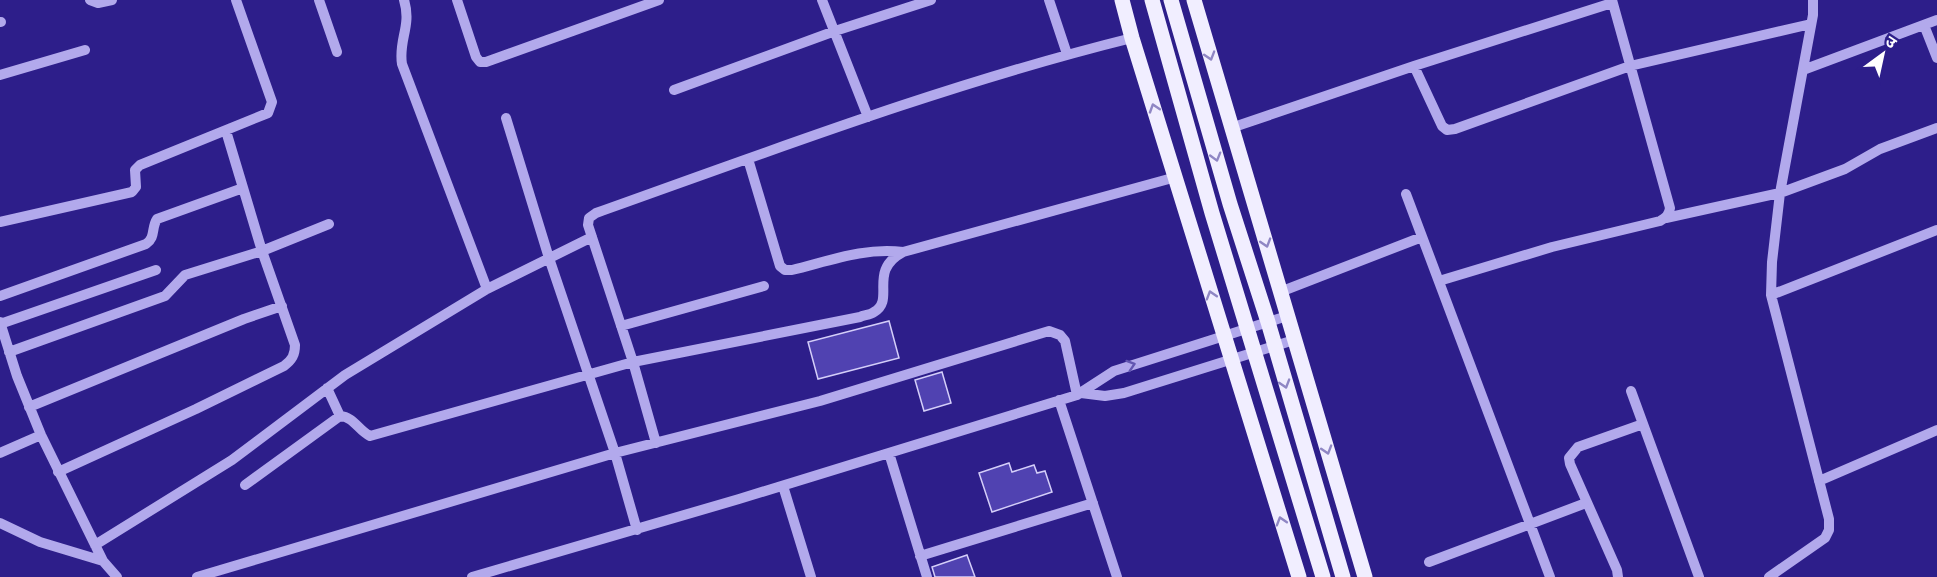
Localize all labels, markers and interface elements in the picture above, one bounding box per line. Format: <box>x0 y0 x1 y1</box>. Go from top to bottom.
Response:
north arrow <box>1853 24 1913 84</box>
text: उ <box>1882 31 1901 53</box>
one-way arrow <box>1202 50 1215 61</box>
one-way arrow <box>1149 103 1161 114</box>
one-way arrow <box>1209 152 1222 162</box>
one-way arrow <box>1259 237 1271 248</box>
one-way arrow <box>1206 290 1218 301</box>
one-way arrow <box>1125 360 1136 372</box>
one-way arrow <box>1278 378 1290 389</box>
one-way arrow <box>1320 444 1332 455</box>
one-way arrow <box>1276 516 1289 527</box>

